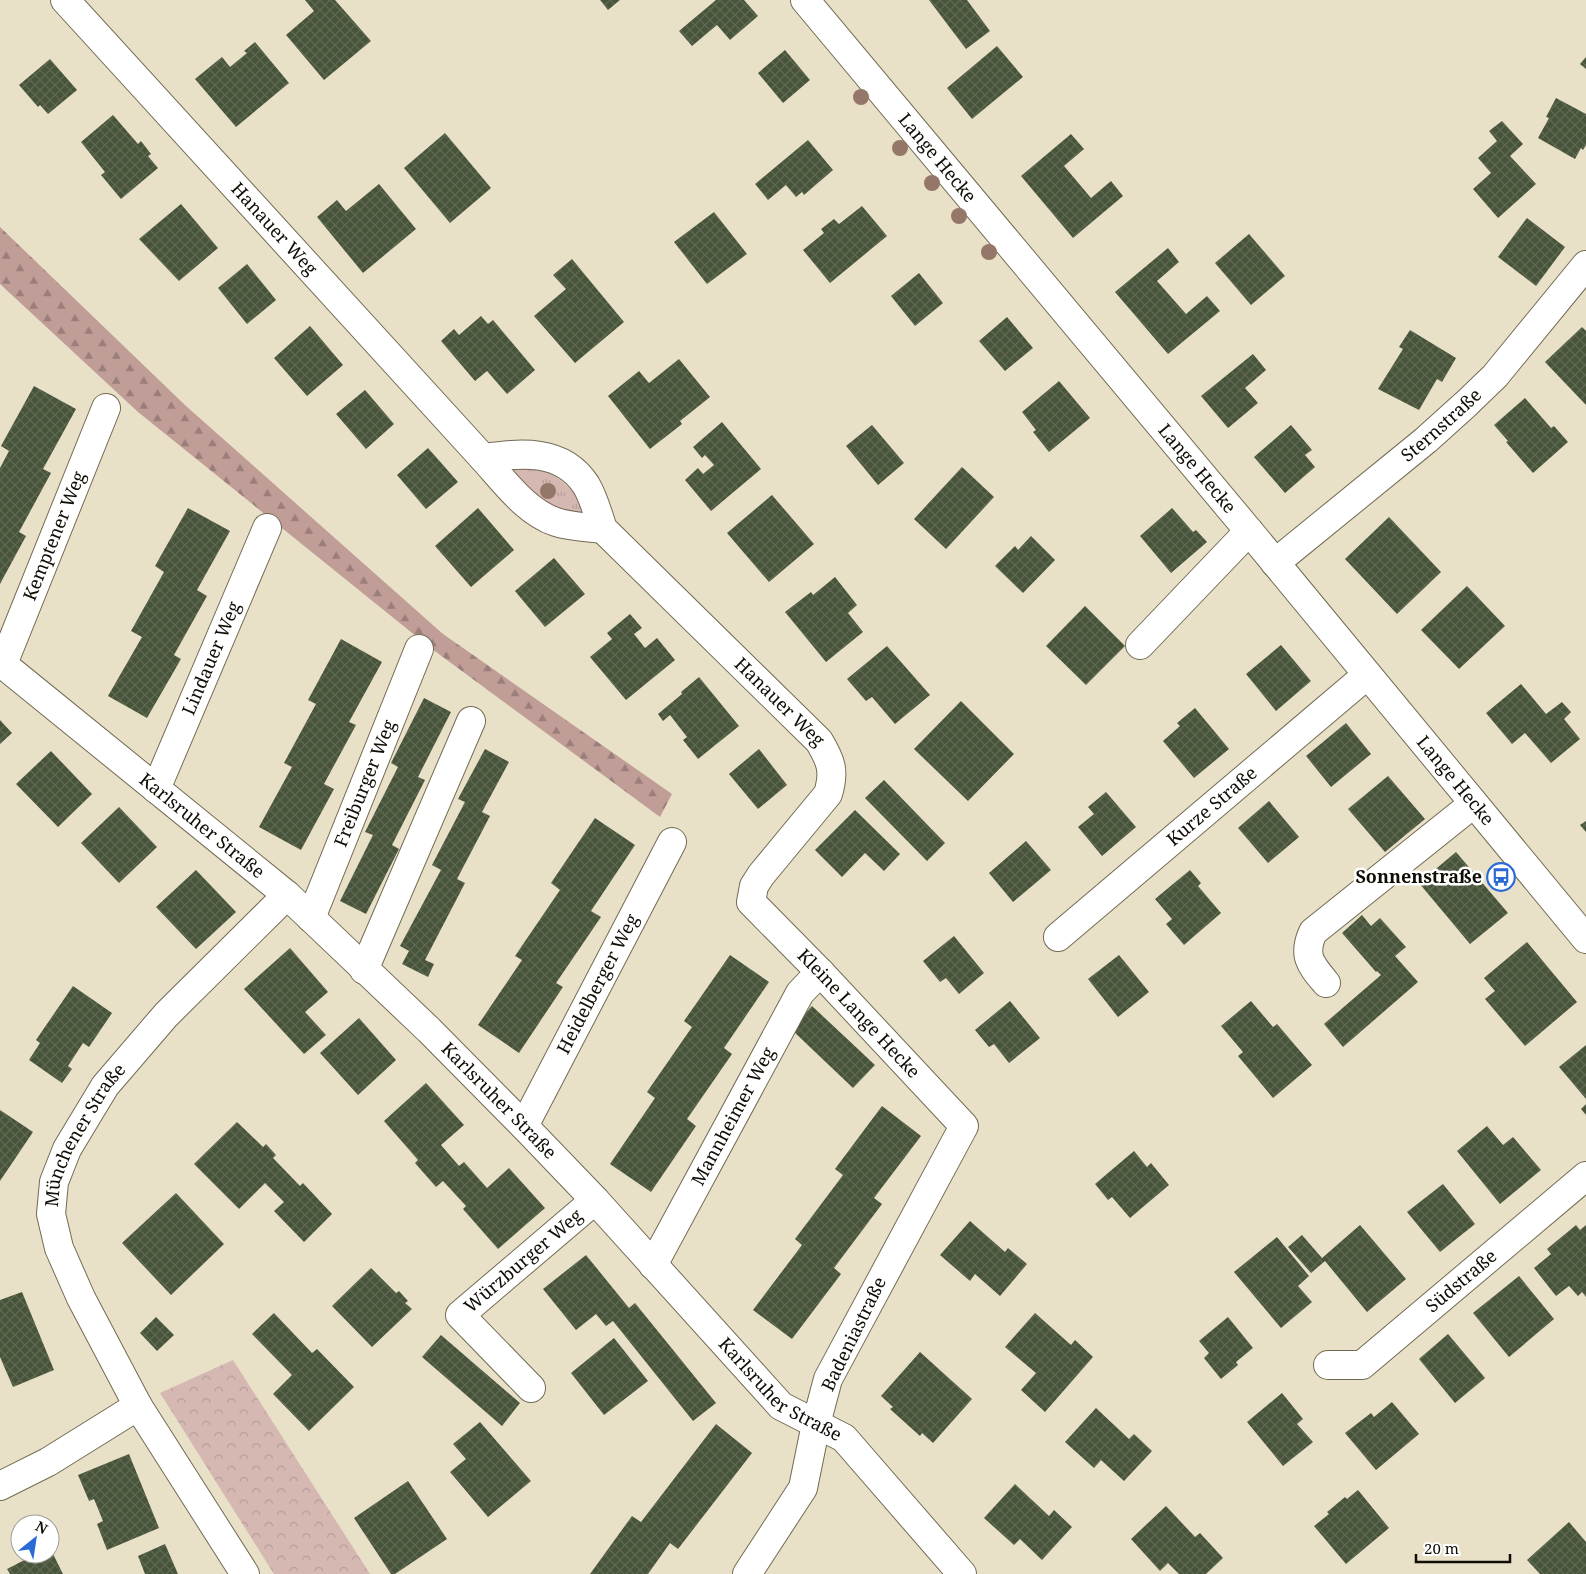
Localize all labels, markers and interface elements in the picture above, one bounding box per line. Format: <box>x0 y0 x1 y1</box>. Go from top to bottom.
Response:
street label: Lange Hecke <box>894 108 982 207</box>
street label: Hanauer Weg <box>226 177 323 280</box>
street label: Sternstraße <box>1396 383 1486 467</box>
street label: Lange Hecke <box>1153 418 1242 518</box>
street label: Kemptener Weg <box>17 467 90 604</box>
street label: Lindauer Weg <box>176 597 246 718</box>
street label: Hanauer Weg <box>730 652 831 751</box>
street label: Freiburger Weg <box>328 716 401 850</box>
street label: Lange Hecke <box>1412 730 1500 830</box>
street label: Kurze Straße <box>1161 760 1262 851</box>
street label: Karlsruher Straße <box>135 767 270 883</box>
bus stop icon: Sonnenstraße <box>1486 862 1516 892</box>
place label: Sonnenstraße <box>1355 864 1482 888</box>
street label: Heidelberger Weg <box>551 909 644 1058</box>
street label: Kleine Lange Hecke <box>793 943 926 1083</box>
street label: Karlsruher Straße <box>437 1036 562 1164</box>
street label: Mannheimer Weg <box>685 1042 780 1189</box>
street label: Münchener Straße <box>39 1058 130 1208</box>
street label: Würzburger Weg <box>458 1203 587 1318</box>
street label: Südstraße <box>1420 1243 1501 1317</box>
street label: Badeniastraße <box>815 1273 891 1395</box>
street label: Karlsruher Straße <box>714 1332 846 1446</box>
north arrow <box>10 1514 60 1564</box>
text: N <box>32 1516 51 1538</box>
scale bar <box>1416 1532 1510 1564</box>
text: 20 m <box>1424 1538 1459 1558</box>

